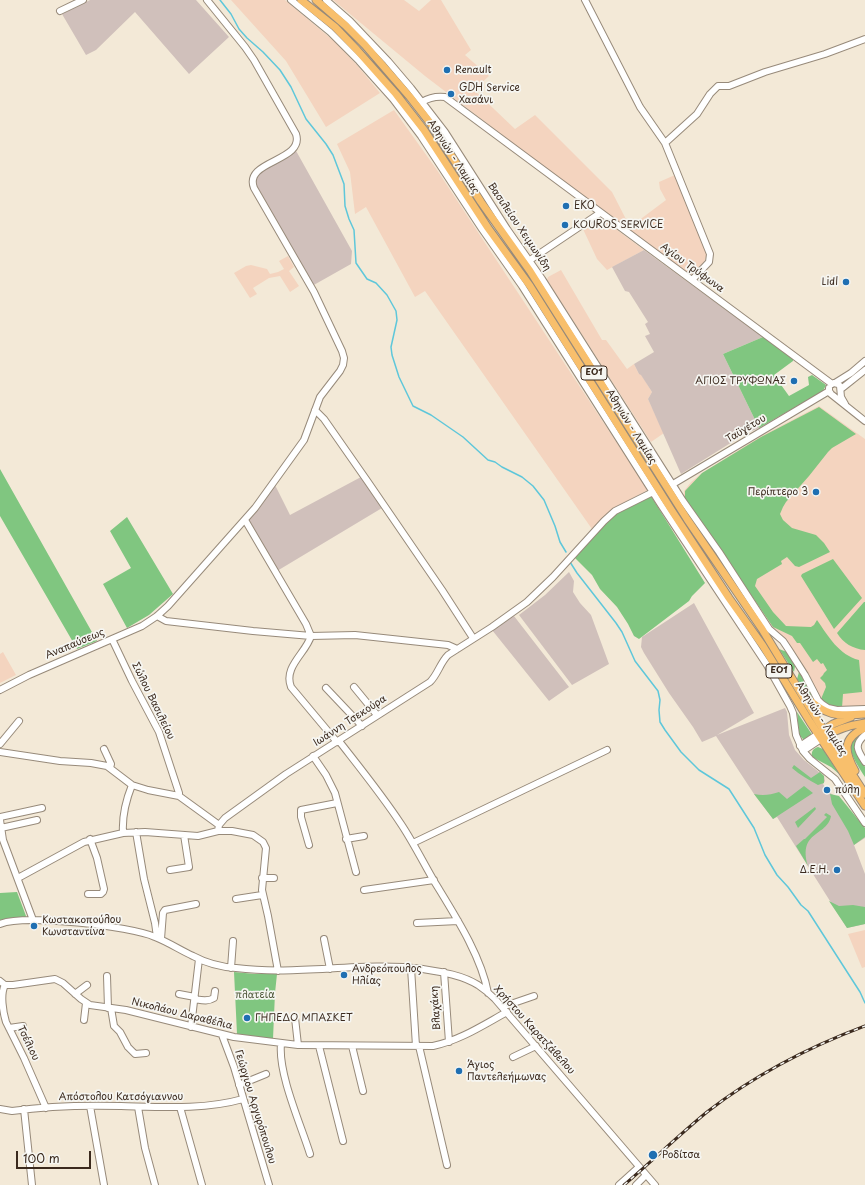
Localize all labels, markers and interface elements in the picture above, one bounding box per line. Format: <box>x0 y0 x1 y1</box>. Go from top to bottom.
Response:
place label: Renault <box>455 64 492 76</box>
marker: Renault <box>442 65 452 75</box>
place label: GDH Service Χασάνι <box>459 82 520 106</box>
marker: GDH Service Χασάνι <box>446 89 456 99</box>
street label: Αθηνών - Λαμίας <box>425 118 481 196</box>
street label: Βασιλείου Χειμωνίδη <box>485 181 553 273</box>
place label: EKO <box>574 200 595 212</box>
marker: EKO <box>561 201 571 211</box>
place label: KOUROS SERVICE <box>573 219 663 231</box>
marker: KOUROS SERVICE <box>560 220 570 230</box>
street label: Αγίου Τρύφωνα <box>658 241 726 295</box>
place label: Lidl <box>822 276 838 288</box>
marker: Lidl <box>841 277 851 287</box>
road number: ΕΟ1 <box>581 366 607 380</box>
place label: ΑΓΙΟΣ ΤΡΥΦΩΝΑΣ <box>695 375 786 387</box>
marker: ΑΓΙΟΣ ΤΡΥΦΩΝΑΣ <box>789 376 799 386</box>
street label: Αθηνών - Λαμίας <box>603 387 659 467</box>
street label: Ταϋγέτου <box>724 412 768 446</box>
place label: Περίπτερο 3 <box>748 486 808 498</box>
marker: Περίπτερο 3 <box>811 487 821 497</box>
street label: Αναπαύσεως <box>44 626 106 662</box>
street label: Σώλου Βασιλείου <box>129 660 177 742</box>
road number: ΕΟ1 <box>766 664 792 678</box>
street label: Αθηνών - Λαμίας <box>793 680 849 758</box>
street label: Ιωάννη Τσεκούρα <box>311 693 389 749</box>
place label: πύλη <box>835 784 860 796</box>
marker: πύλη <box>822 785 832 795</box>
place label: Δ.Ε.Η. <box>800 864 829 876</box>
marker: Δ.Ε.Η. <box>832 865 842 875</box>
place label: Κωστακοπούλου Κωνσταντίνα <box>42 914 121 938</box>
marker: Κωστακοπούλου Κωνσταντίνα <box>29 921 39 931</box>
place label: Ανδρεόπουλος Ηλίας <box>352 963 422 986</box>
marker: Ανδρεόπουλος Ηλίας <box>339 970 349 980</box>
street label: Χρήστου Καρατζάβελου <box>491 983 577 1077</box>
street label: Βλαχάκη <box>428 986 444 1030</box>
park label: πλατεία <box>235 989 275 1001</box>
street label: Νικολάου Δαραβέλια <box>130 996 234 1032</box>
place label: ΓΗΠΕΔΟ ΜΠΑΣΚΕΤ <box>255 1012 353 1024</box>
marker: ΓΗΠΕΔΟ ΜΠΑΣΚΕΤ <box>242 1013 252 1023</box>
street label: Τσέλιου <box>14 1024 42 1062</box>
street label: Γεώργιου Αργυρόπουλου <box>232 1048 278 1166</box>
place label: Άγιος Παντελεήμωνας <box>467 1059 546 1082</box>
marker: Άγιος Παντελεήμωνας <box>454 1066 464 1076</box>
street label: Απόστολου Κατσόγιαννου <box>59 1091 183 1103</box>
scale bar <box>18 1143 93 1169</box>
text: 100 m <box>23 1149 60 1167</box>
marker: Ροδίτσα <box>647 1149 659 1161</box>
place label: Ροδίτσα <box>662 1149 700 1161</box>

